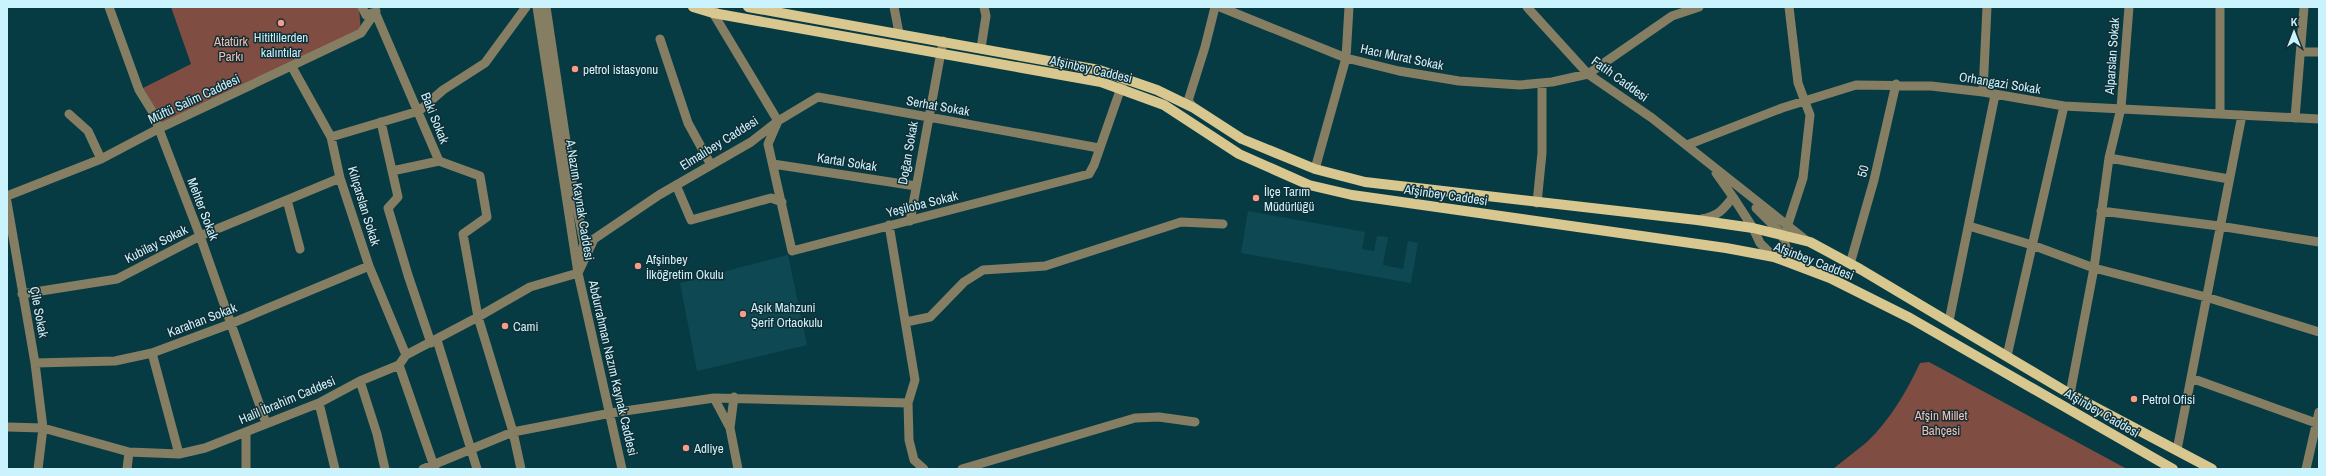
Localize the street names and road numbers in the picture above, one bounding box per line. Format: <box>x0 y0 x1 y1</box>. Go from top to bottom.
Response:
street label: Alparslan Sokak <box>2101 16 2123 96</box>
street label: Hacı Murat Sokak <box>1359 40 1446 74</box>
street label: Afşinbey Caddesi <box>1047 51 1134 87</box>
street label: Fatih Caddesi <box>1588 53 1652 105</box>
street label: Orhangazi Sokak <box>1958 68 2043 98</box>
street label: Müftü Salim Caddesi <box>145 70 243 128</box>
street label: Baki Sokak <box>417 90 453 147</box>
street label: Serhat Sokak <box>905 92 972 120</box>
street label: Elmalıbey Caddesi <box>677 112 761 174</box>
street label: Doğan Sokak <box>894 119 922 186</box>
street label: A.Nazım Kaynak Caddesi <box>562 137 598 262</box>
street label: Kartal Sokak <box>816 149 879 175</box>
street label: 50 <box>1853 163 1873 179</box>
street label: Kılıçarslan Sokak <box>344 164 384 249</box>
street label: Mehter Sokak <box>183 175 223 243</box>
street label: Afşinbey Caddesi <box>1402 181 1489 209</box>
street label: Yeşiloba Sokak <box>884 187 960 221</box>
street label: Kubilay Sokak <box>122 221 191 267</box>
street label: Afşinbey Caddesi <box>1771 238 1856 284</box>
street label: Abdurrahman Nazım Kaynak Caddesi <box>584 278 641 457</box>
street label: Çile Sokak <box>26 285 52 340</box>
street label: Karahan Sokak <box>165 299 240 341</box>
street label: Halil İbrahim Caddesi <box>236 372 338 428</box>
street label: Afşinbey Caddesi <box>2060 384 2143 441</box>

